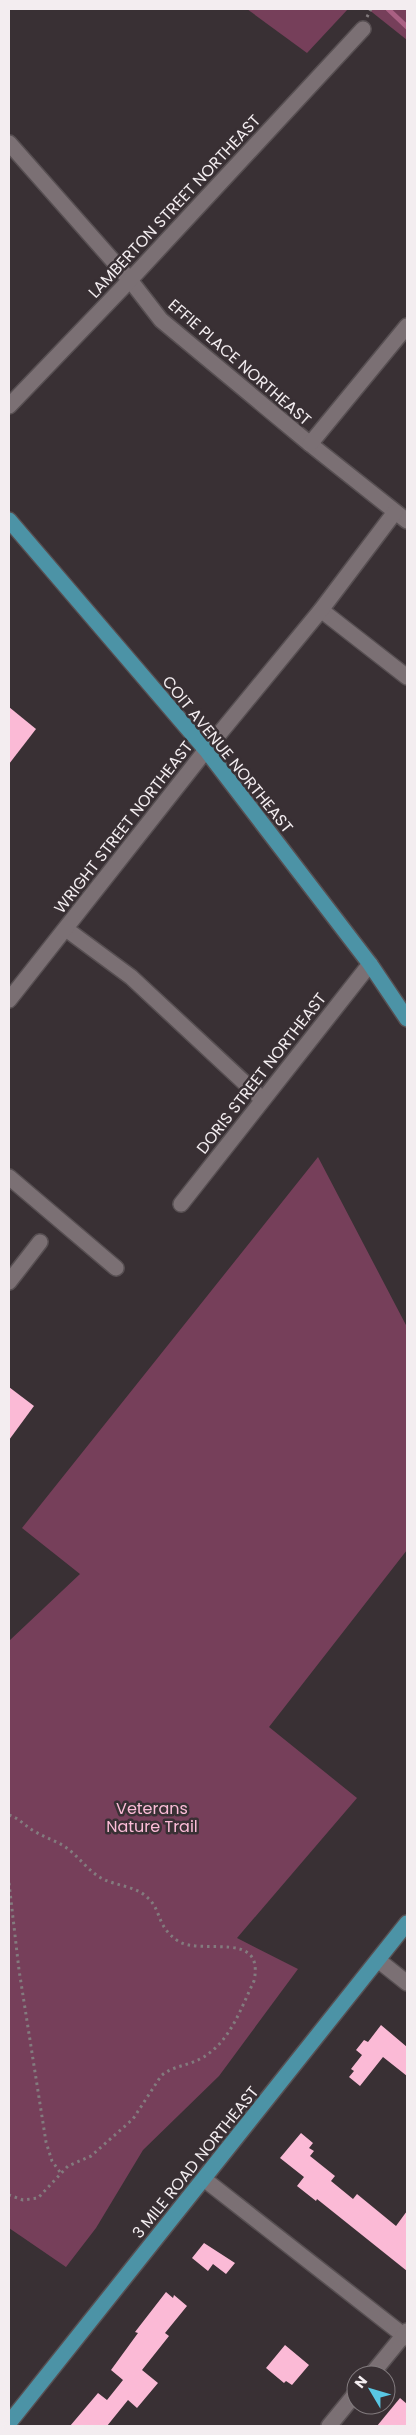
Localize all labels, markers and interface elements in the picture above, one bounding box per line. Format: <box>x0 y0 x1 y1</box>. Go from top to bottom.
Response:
street label: LAMBERTON STREET NORTHEAST <box>83 109 266 303</box>
street label: EFFIE PLACE NORTHEAST <box>163 294 316 431</box>
street label: COIT AVENUE NORTHEAST <box>157 671 299 838</box>
street label: WRIGHT STREET NORTHEAST <box>49 736 198 918</box>
street label: DORIS STREET NORTHEAST <box>191 988 332 1159</box>
park label: Veterans Nature Trail <box>106 1797 198 1838</box>
street label: 3 MILE ROAD NORTHEAST <box>127 2081 264 2243</box>
north arrow <box>346 2365 396 2415</box>
text: N <box>350 2372 372 2392</box>

